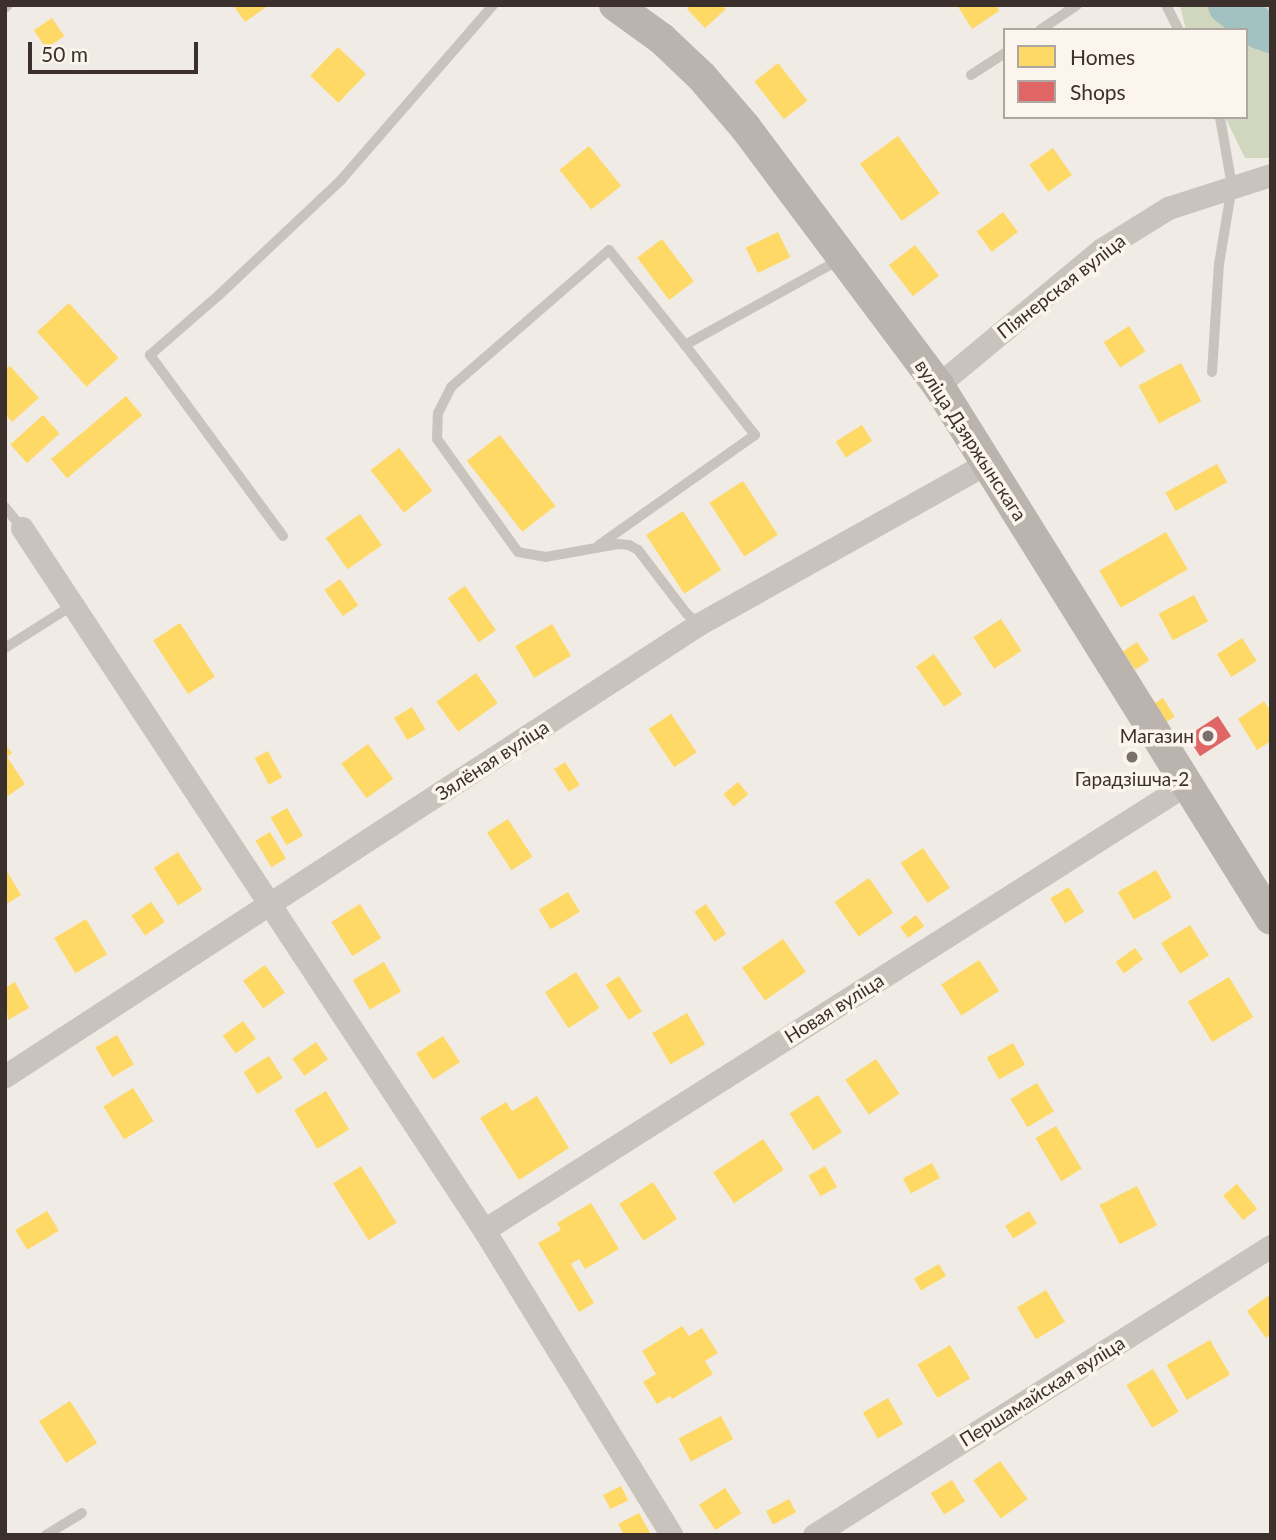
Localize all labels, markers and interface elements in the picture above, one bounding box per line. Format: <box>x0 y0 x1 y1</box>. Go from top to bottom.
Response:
scale bar <box>32 28 201 72</box>
legend <box>1003 28 1248 119</box>
text: 50 m <box>41 41 88 66</box>
text: Homes <box>1070 44 1135 69</box>
text: Shops <box>1070 79 1126 104</box>
street label: Піянерская вуліца <box>992 229 1130 343</box>
street label: вуліца Дзяржынскага <box>910 355 1032 525</box>
street label: Зялёная вуліца <box>431 715 553 805</box>
place label: Магазин <box>1120 725 1194 747</box>
marker: Магазин <box>1200 728 1216 744</box>
marker: Гарадзішча-2 <box>1124 749 1140 765</box>
place label: Гарадзішча-2 <box>1075 768 1189 790</box>
street label: Новая вуліца <box>780 968 888 1048</box>
street label: Першамайская вуліца <box>955 1331 1129 1451</box>

